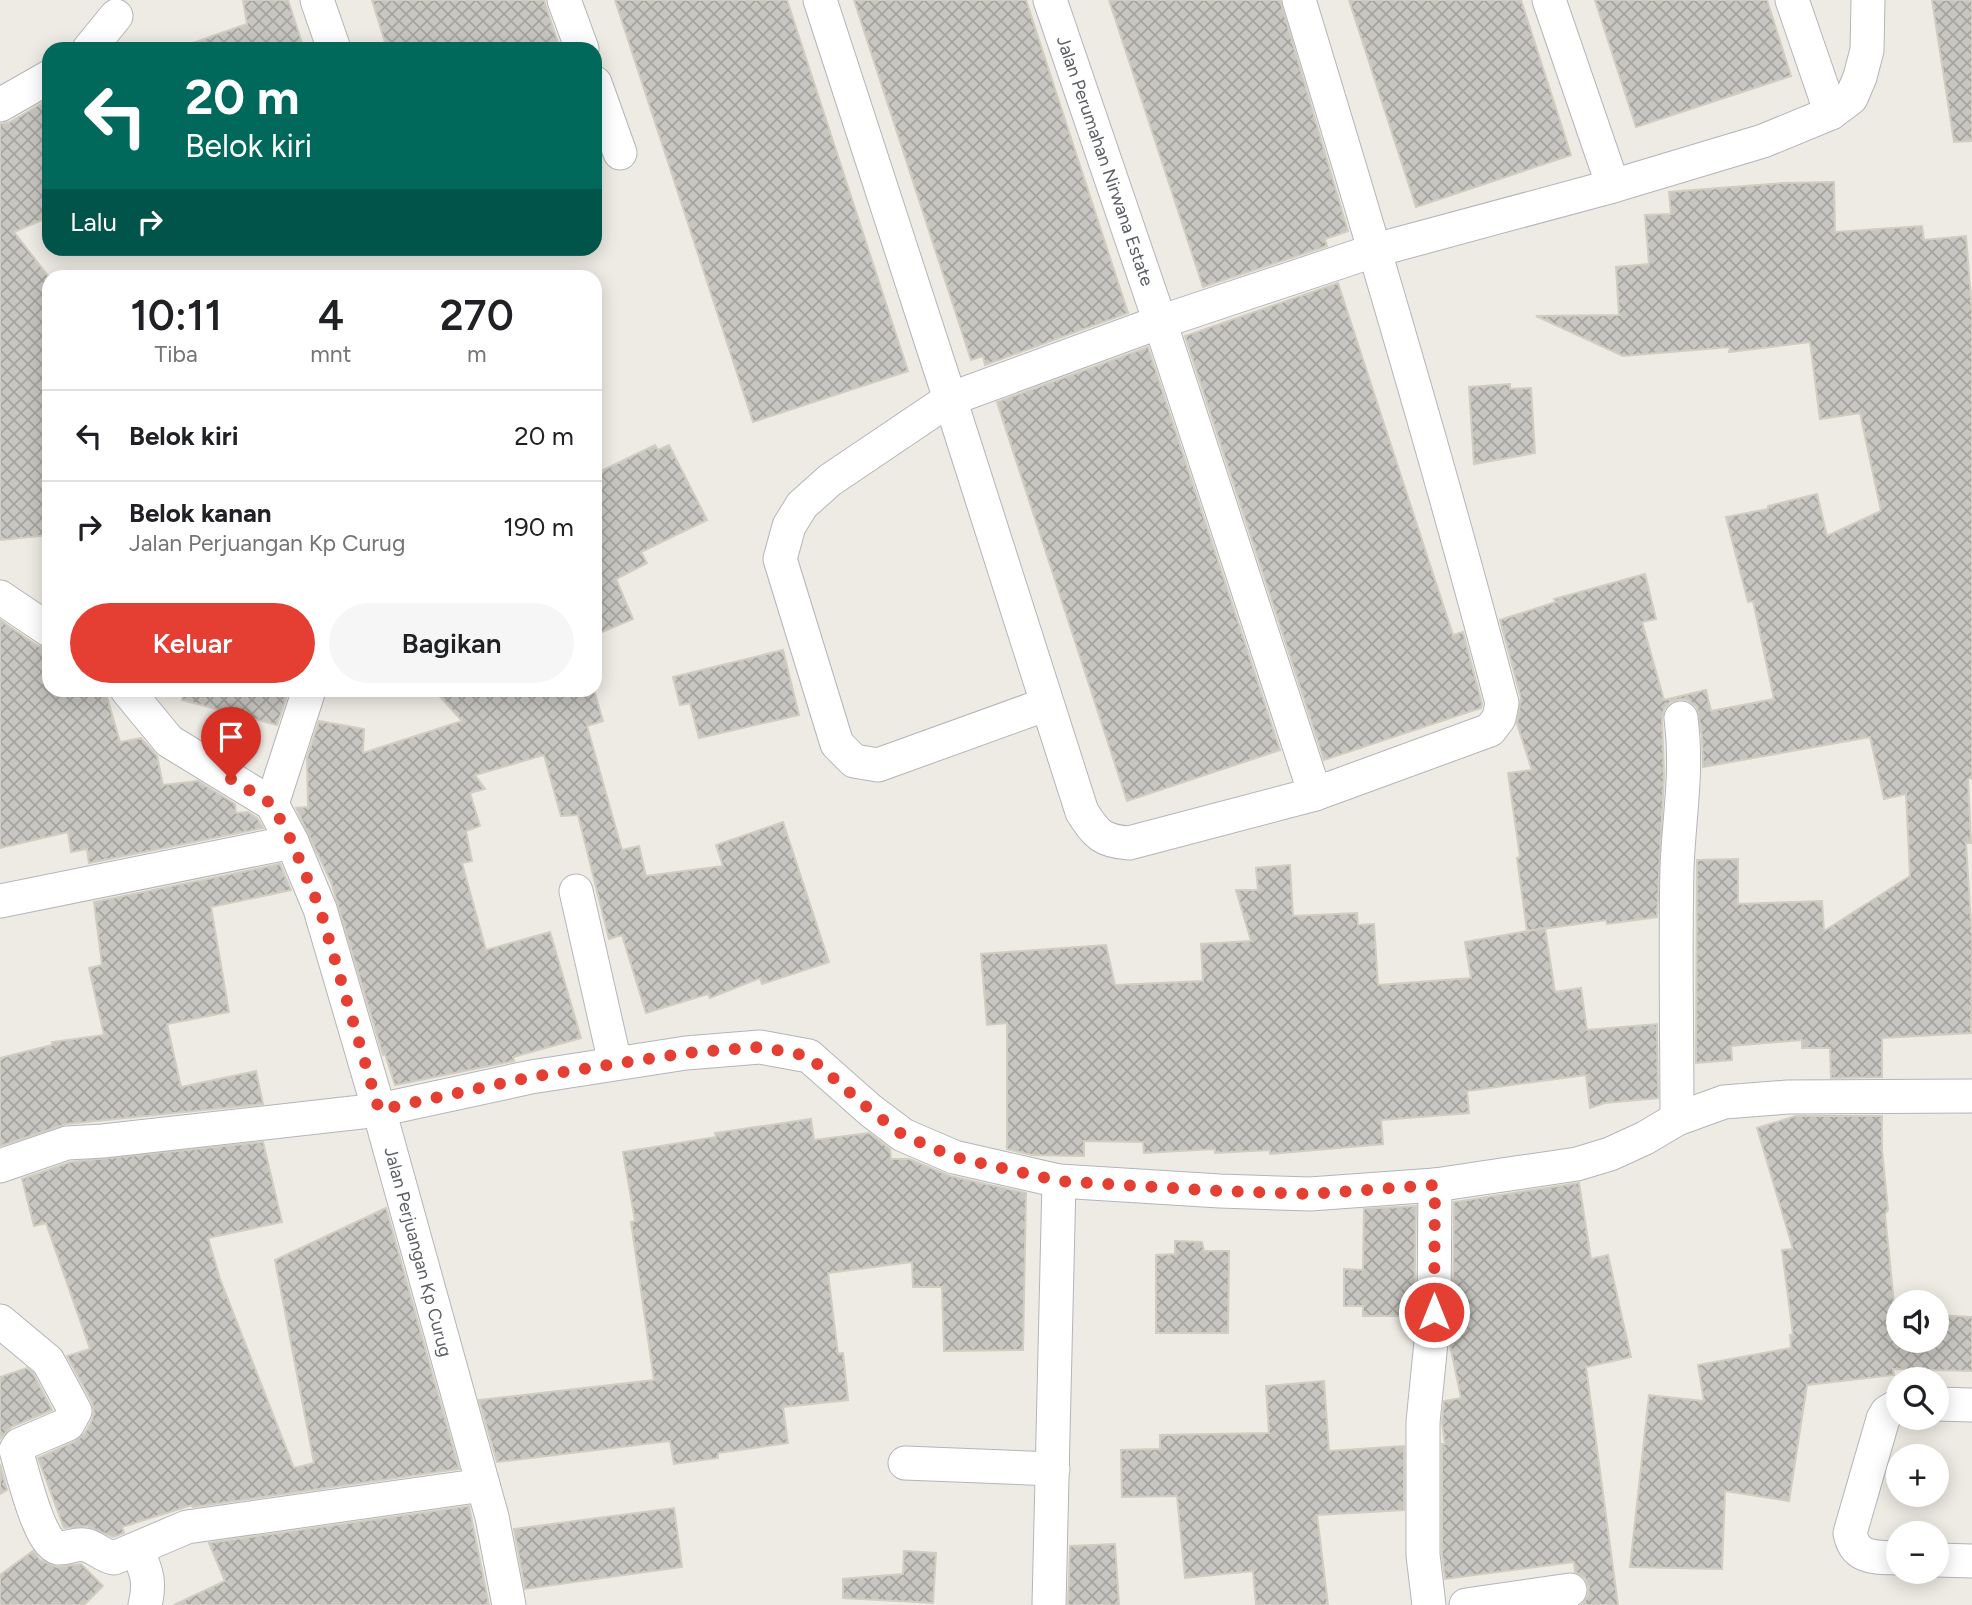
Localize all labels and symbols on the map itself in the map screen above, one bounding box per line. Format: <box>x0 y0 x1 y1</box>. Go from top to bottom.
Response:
street label: Jalan Perumahan Nirwana Estate <box>1052 33 1158 289</box>
pin <box>201 707 261 779</box>
street label: Jalan Perjuangan Kp Curug <box>379 1145 457 1359</box>
position arrow <box>1397 1275 1471 1349</box>

